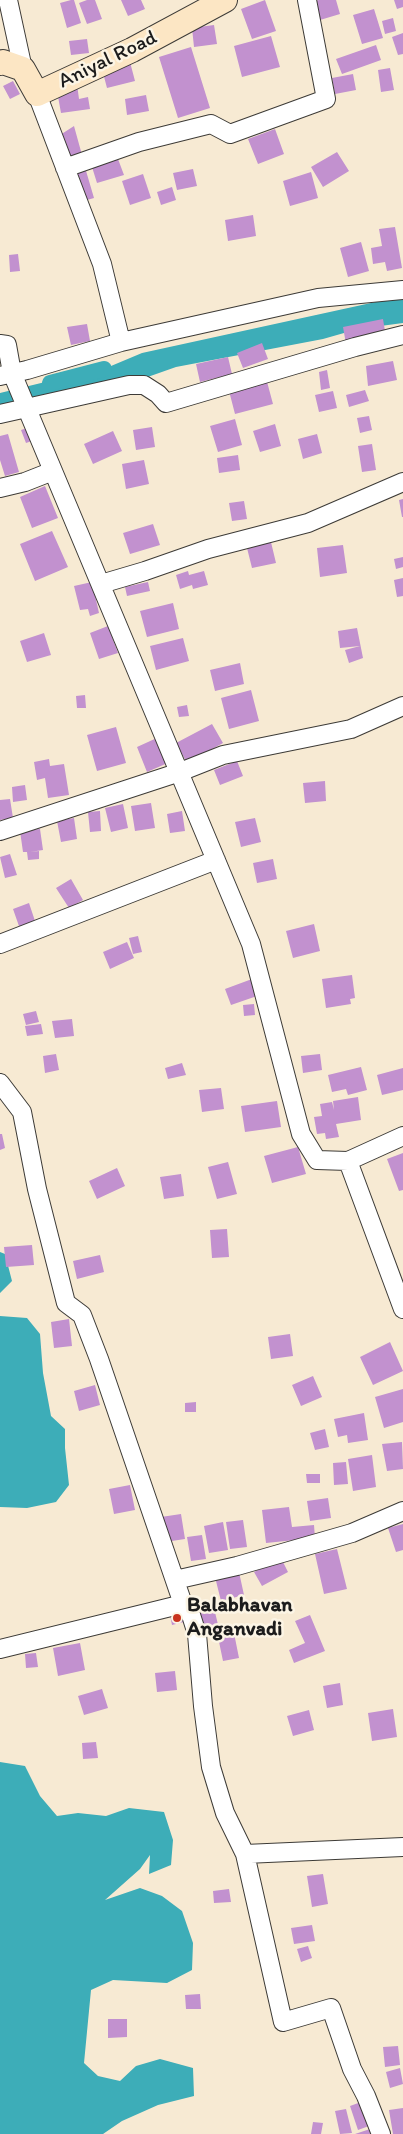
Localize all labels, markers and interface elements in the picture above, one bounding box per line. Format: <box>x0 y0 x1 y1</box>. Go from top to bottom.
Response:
street label: Aniyal Road <box>54 25 162 95</box>
place label: Balabhavan Anganvadi <box>187 1593 293 1643</box>
marker: Balabhavan Anganvadi <box>171 1612 183 1624</box>

